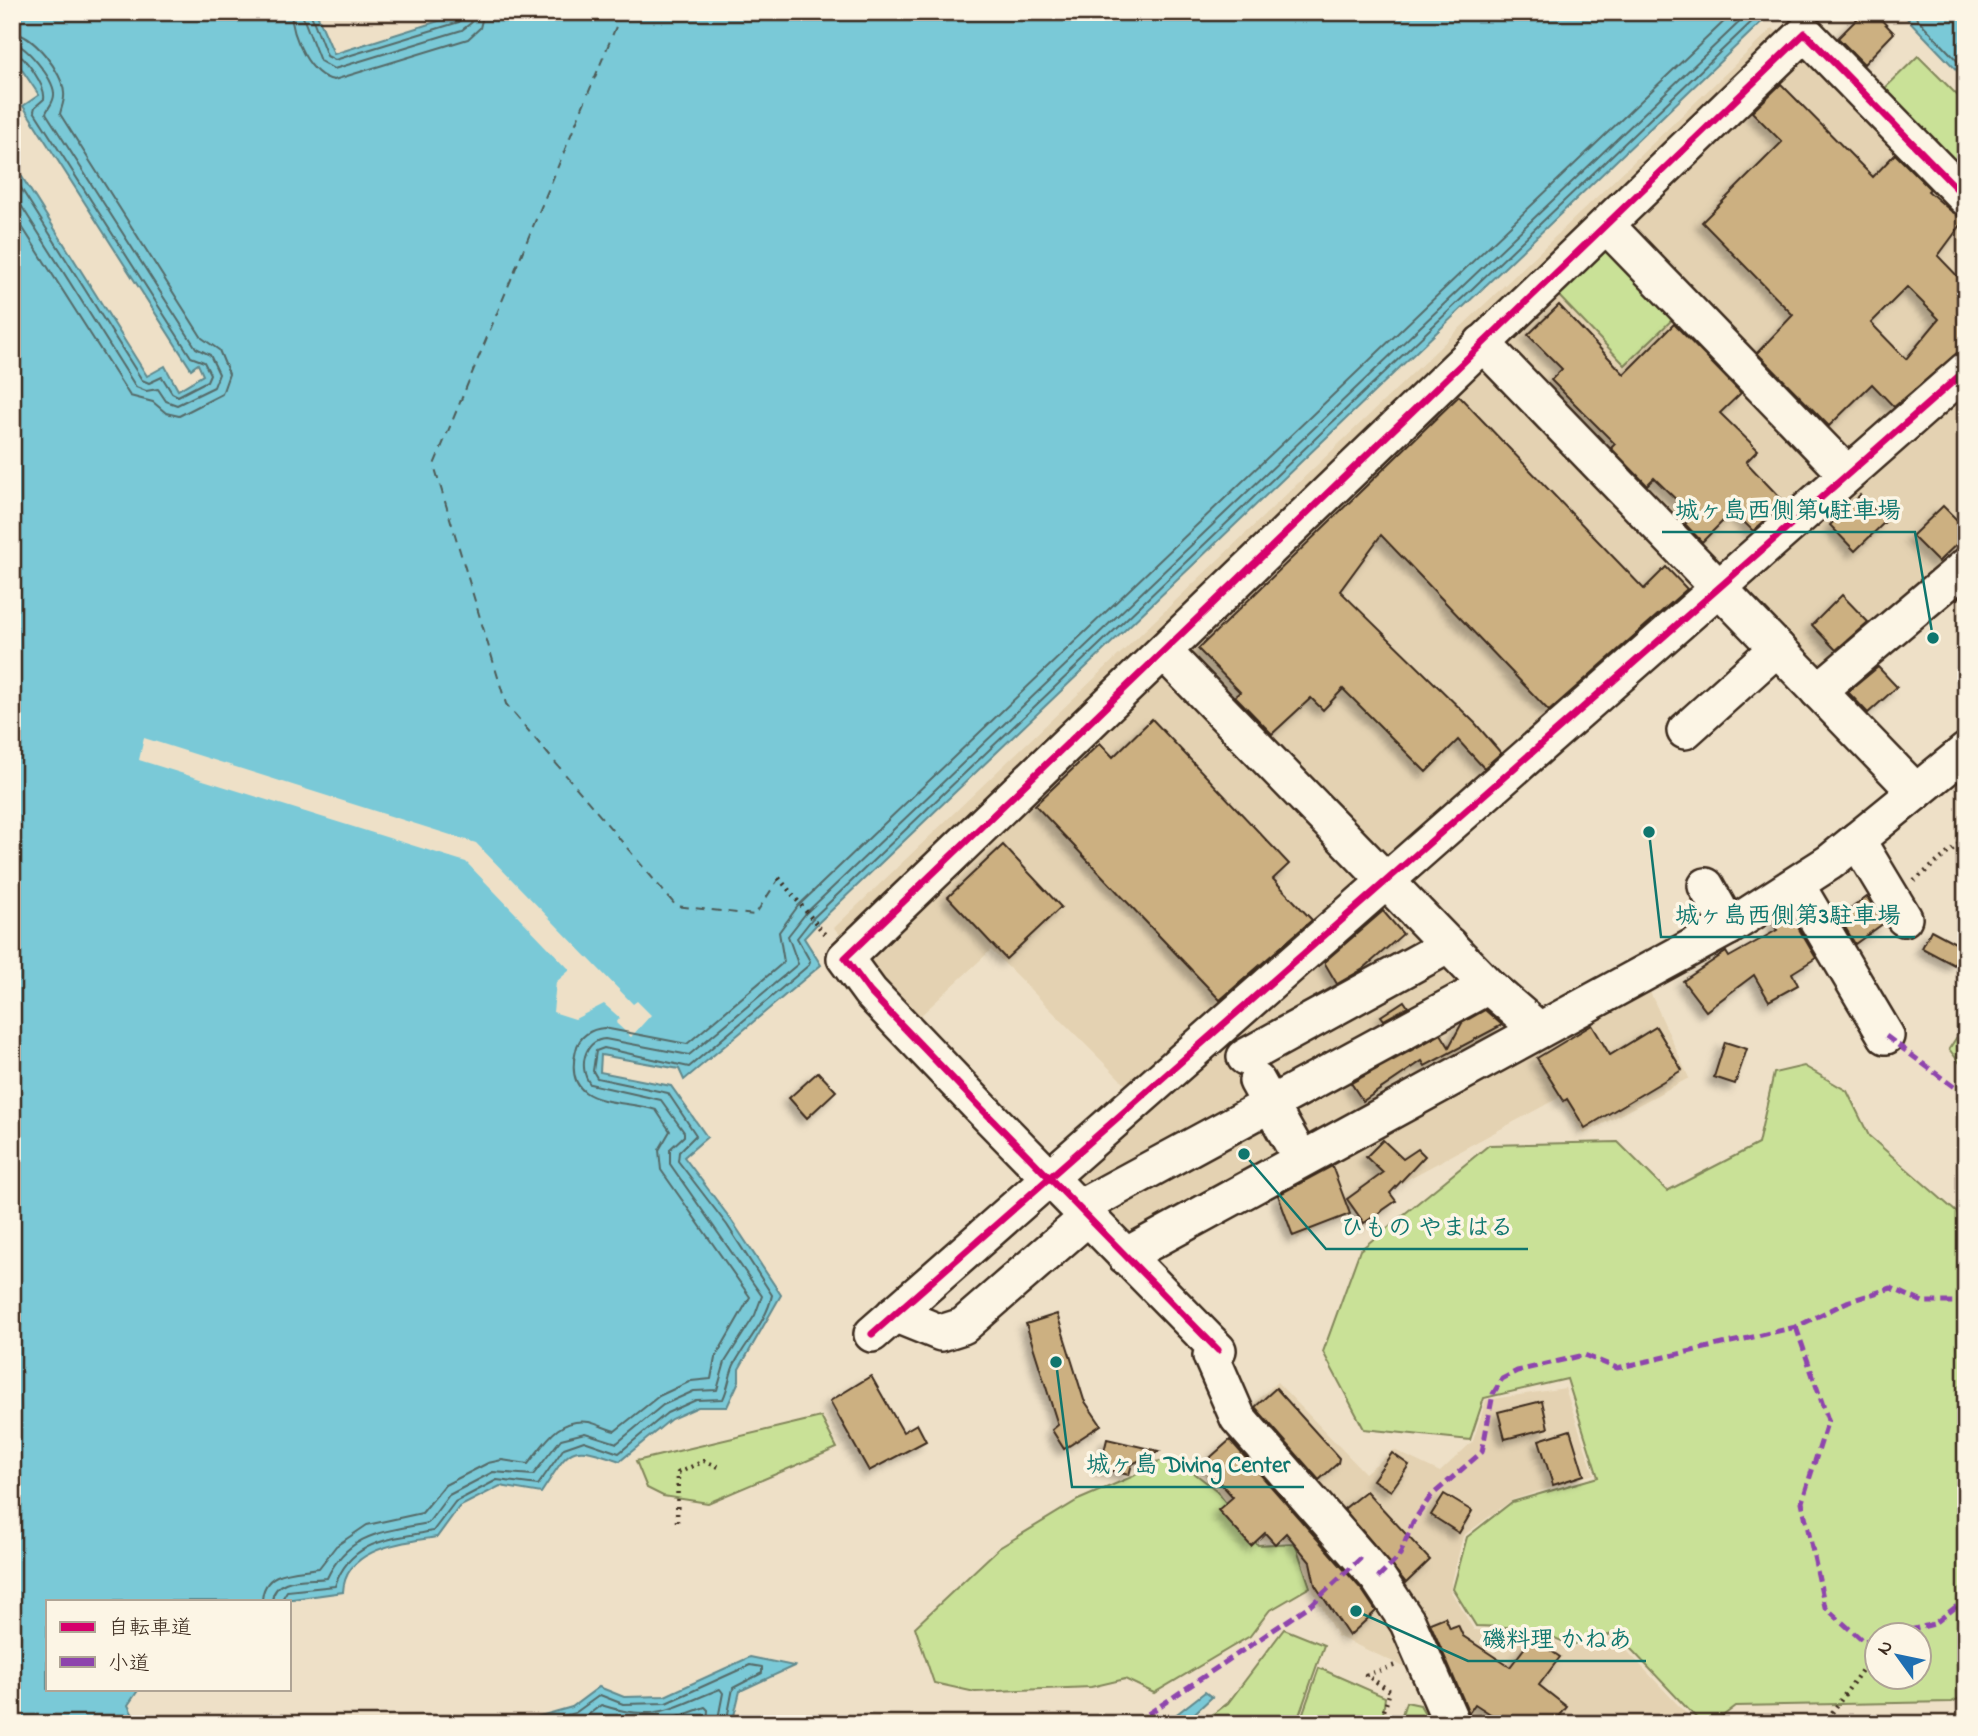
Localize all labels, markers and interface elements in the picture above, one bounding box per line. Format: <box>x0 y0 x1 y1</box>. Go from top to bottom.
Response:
callout: 城ヶ島西側第4駐車場 <box>1662 487 1915 532</box>
text: 城ヶ島西側第4駐車場 <box>1675 495 1901 530</box>
callout: 城ヶ島西側第3駐車場 <box>1661 892 1915 937</box>
text: 城ヶ島西側第3駐車場 <box>1675 900 1901 935</box>
callout: ひもの やまはる <box>1326 1204 1528 1249</box>
text: ひもの やまはる <box>1340 1212 1514 1247</box>
callout: 城ヶ島 Diving Center <box>1072 1442 1304 1487</box>
text: 城ヶ島 Diving Center <box>1086 1449 1291 1485</box>
legend <box>46 1600 290 1690</box>
text: 自転車道 <box>108 1614 192 1644</box>
callout: 磯料理 かねあ <box>1468 1616 1646 1661</box>
north arrow <box>1862 1620 1932 1690</box>
text: 磯料理 かねあ <box>1482 1624 1632 1659</box>
text: N <box>1871 1635 1901 1661</box>
text: 小道 <box>108 1650 150 1680</box>

